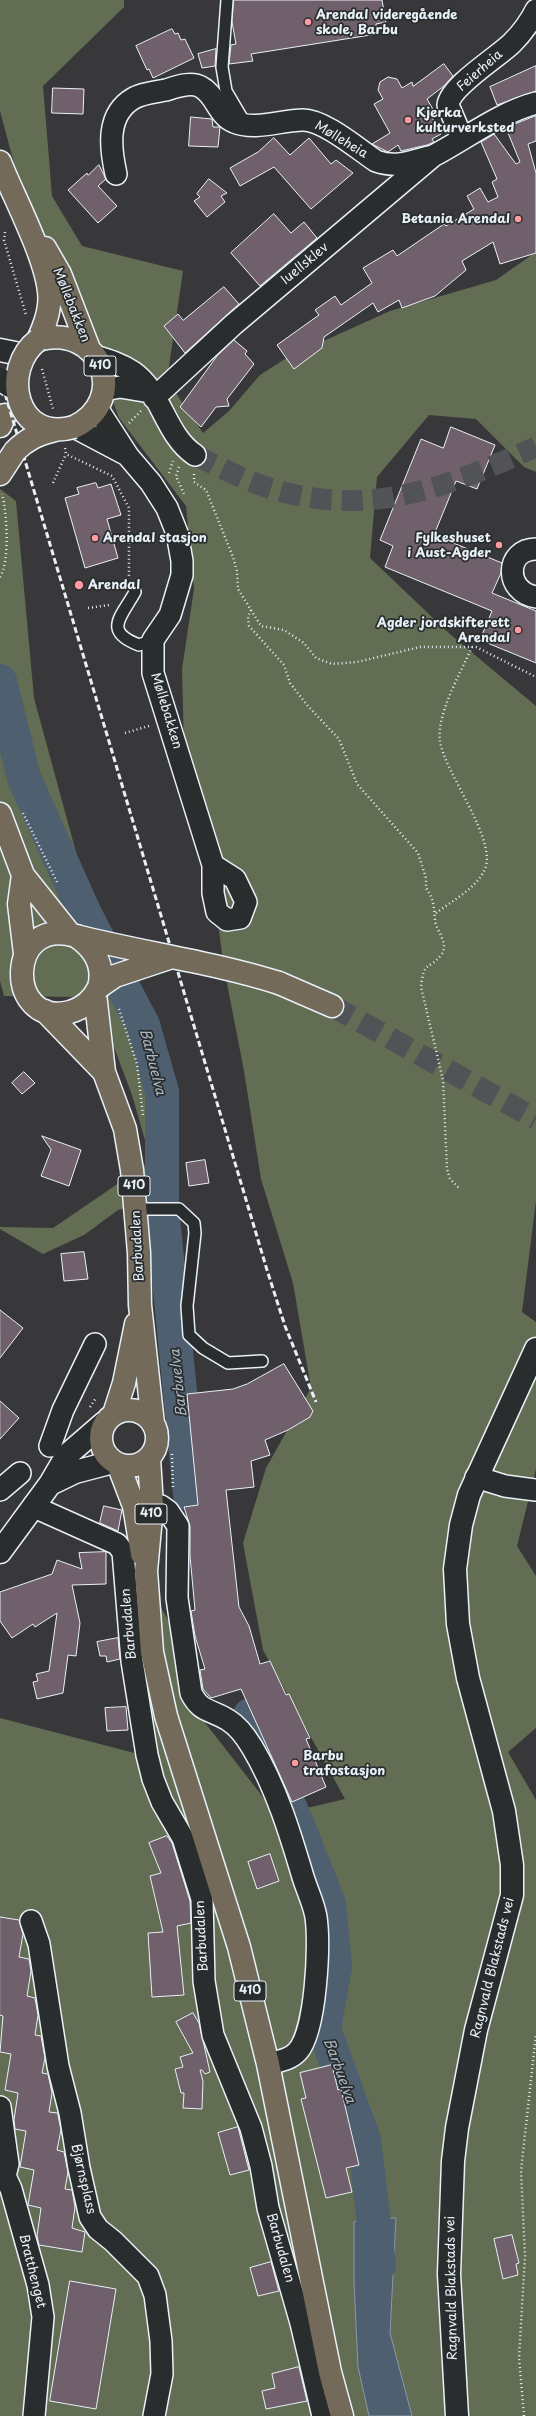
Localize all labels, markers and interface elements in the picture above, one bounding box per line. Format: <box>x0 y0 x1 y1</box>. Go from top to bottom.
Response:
place label: Arendal videregående skole, Barbu <box>316 7 457 38</box>
marker: Arendal videregående skole, Barbu <box>303 17 313 27</box>
street label: Feierheia <box>454 47 506 95</box>
place label: Kjerka kulturverksted <box>416 105 514 136</box>
marker: Kjerka kulturverksted <box>403 115 413 125</box>
street label: Mølleheia <box>312 118 370 162</box>
place label: Betania Arendal <box>401 211 510 227</box>
marker: Betania Arendal <box>513 214 523 224</box>
street label: Iuellsklev <box>278 240 332 288</box>
street label: Møllebakken <box>49 265 93 345</box>
road number: 410 <box>84 356 116 376</box>
place label: Arendal stasjon <box>103 530 207 546</box>
place label: Fylkeshuset i Aust-Agder <box>407 530 491 561</box>
marker: Arendal stasjon <box>90 533 100 543</box>
marker: Fylkeshuset i Aust-Agder <box>494 540 504 550</box>
place label: Arendal <box>88 577 140 593</box>
marker: Arendal <box>73 579 85 591</box>
place label: Agder jordskifterett Arendal <box>377 615 510 646</box>
marker: Agder jordskifterett Arendal <box>513 625 523 635</box>
street label: Møllebakken <box>147 671 185 751</box>
water label: Barbuelva <box>136 1027 168 1097</box>
road number: 410 <box>118 1176 150 1196</box>
street label: Barbudalen <box>128 1210 148 1282</box>
water label: Barbuelva <box>167 1348 191 1418</box>
road number: 410 <box>135 1504 167 1524</box>
street label: Barbudalen <box>118 1588 140 1660</box>
place label: Barbu trafostasjon <box>303 1748 385 1779</box>
marker: Barbu trafostasjon <box>290 1758 300 1768</box>
street label: Ragnvald Blakstads vei <box>468 1896 518 2040</box>
street label: Barbudalen <box>192 1900 212 1972</box>
road number: 410 <box>234 1981 266 2001</box>
water label: Barbuelva <box>319 2036 359 2106</box>
street label: Bjørnsplass <box>67 2142 99 2216</box>
street label: Barbudalen <box>263 2211 297 2285</box>
street label: Ragnvald Blakstads vei <box>443 2216 461 2360</box>
street label: Bratthenget <box>15 2232 49 2310</box>

